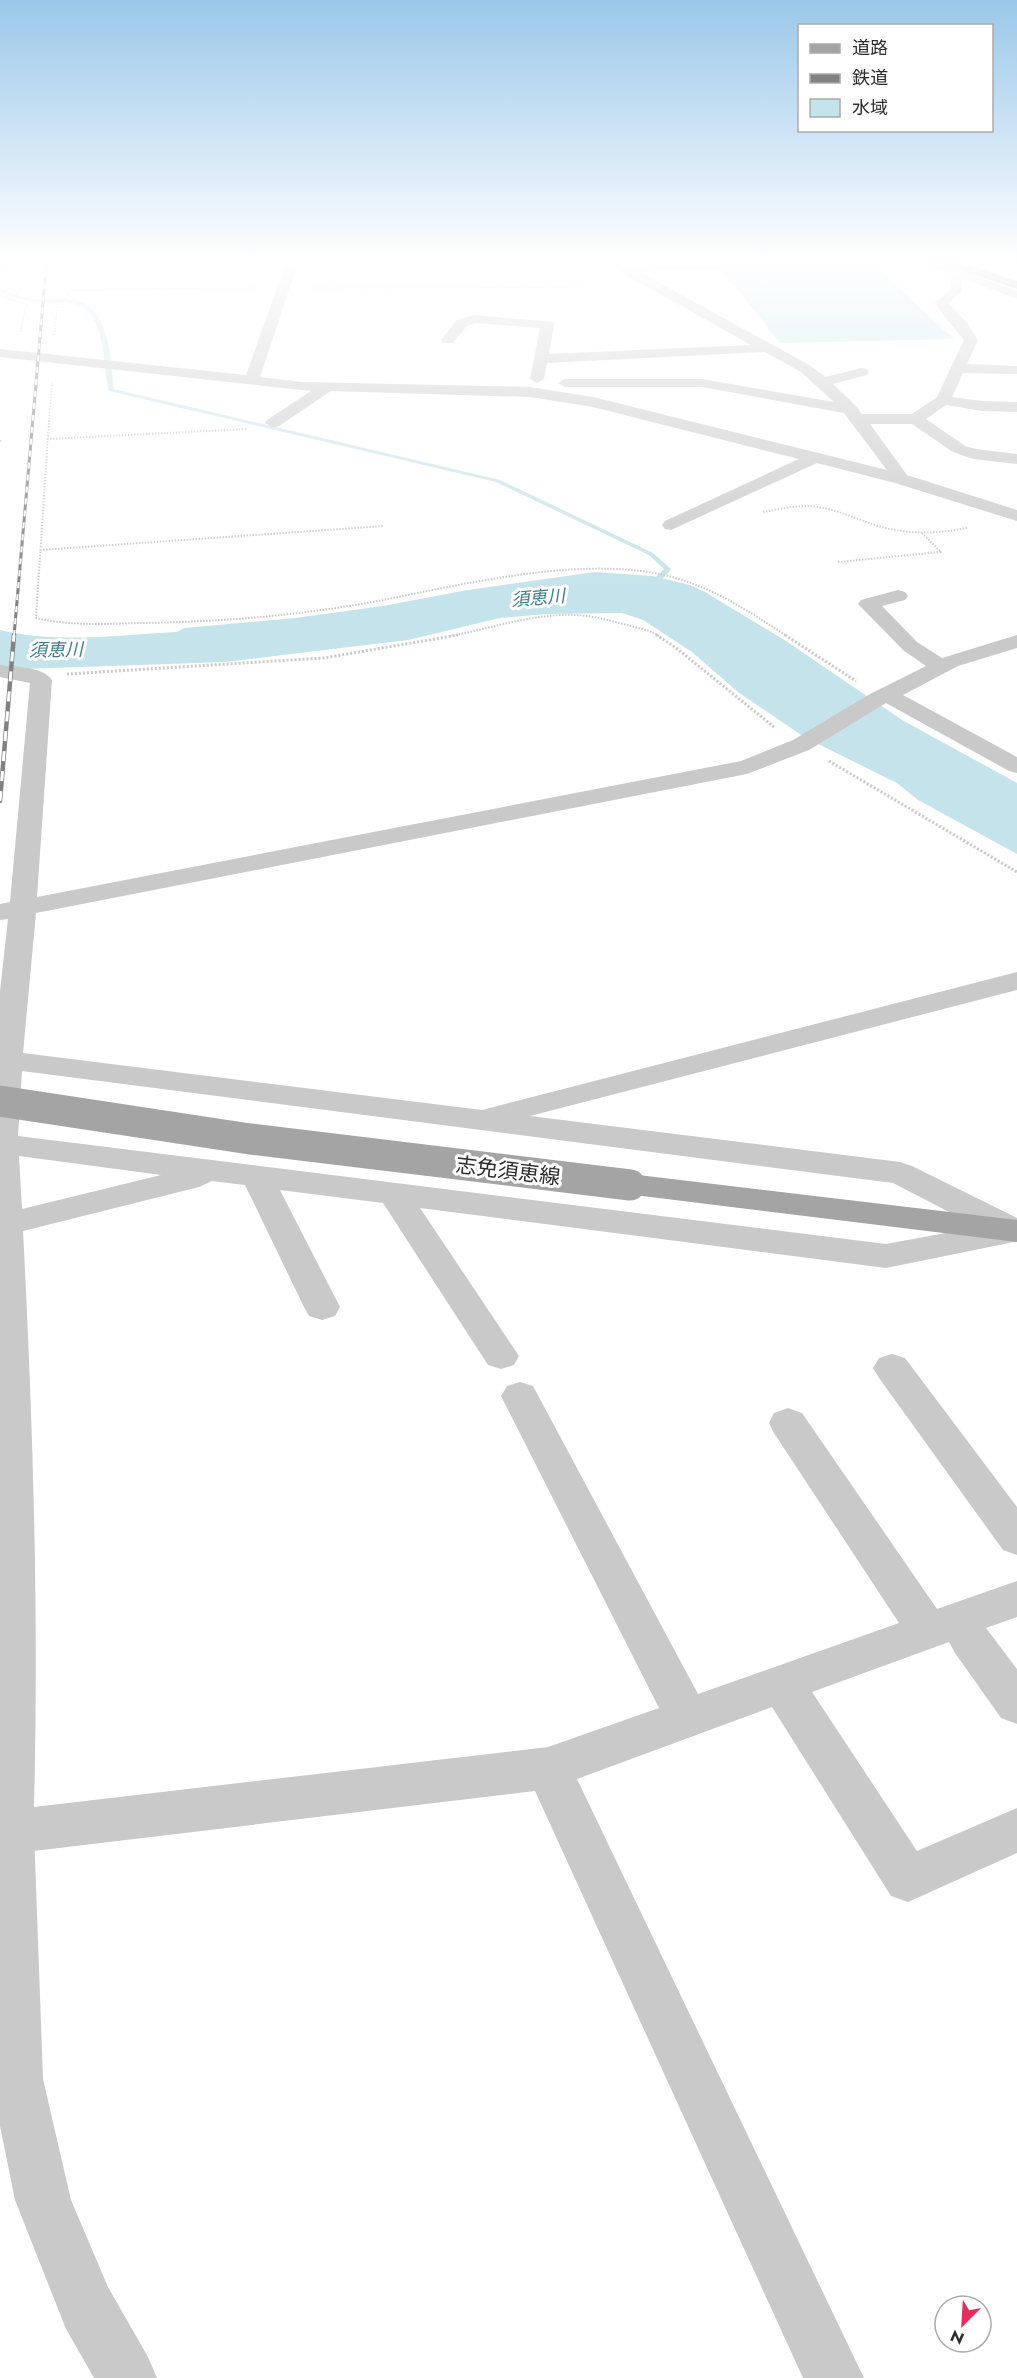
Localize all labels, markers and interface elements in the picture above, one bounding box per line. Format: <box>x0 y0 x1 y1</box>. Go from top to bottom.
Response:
legend <box>798 24 993 132</box>
text: 道路 <box>852 35 888 61</box>
text: 鉄道 <box>852 65 888 91</box>
text: 水域 <box>852 95 888 121</box>
water label: 須恵川 <box>510 583 568 613</box>
water label: 須恵川 <box>29 636 85 663</box>
street label: 志免須恵線 <box>454 1150 562 1192</box>
north arrow <box>933 2294 993 2354</box>
text: N <box>947 2324 968 2350</box>

